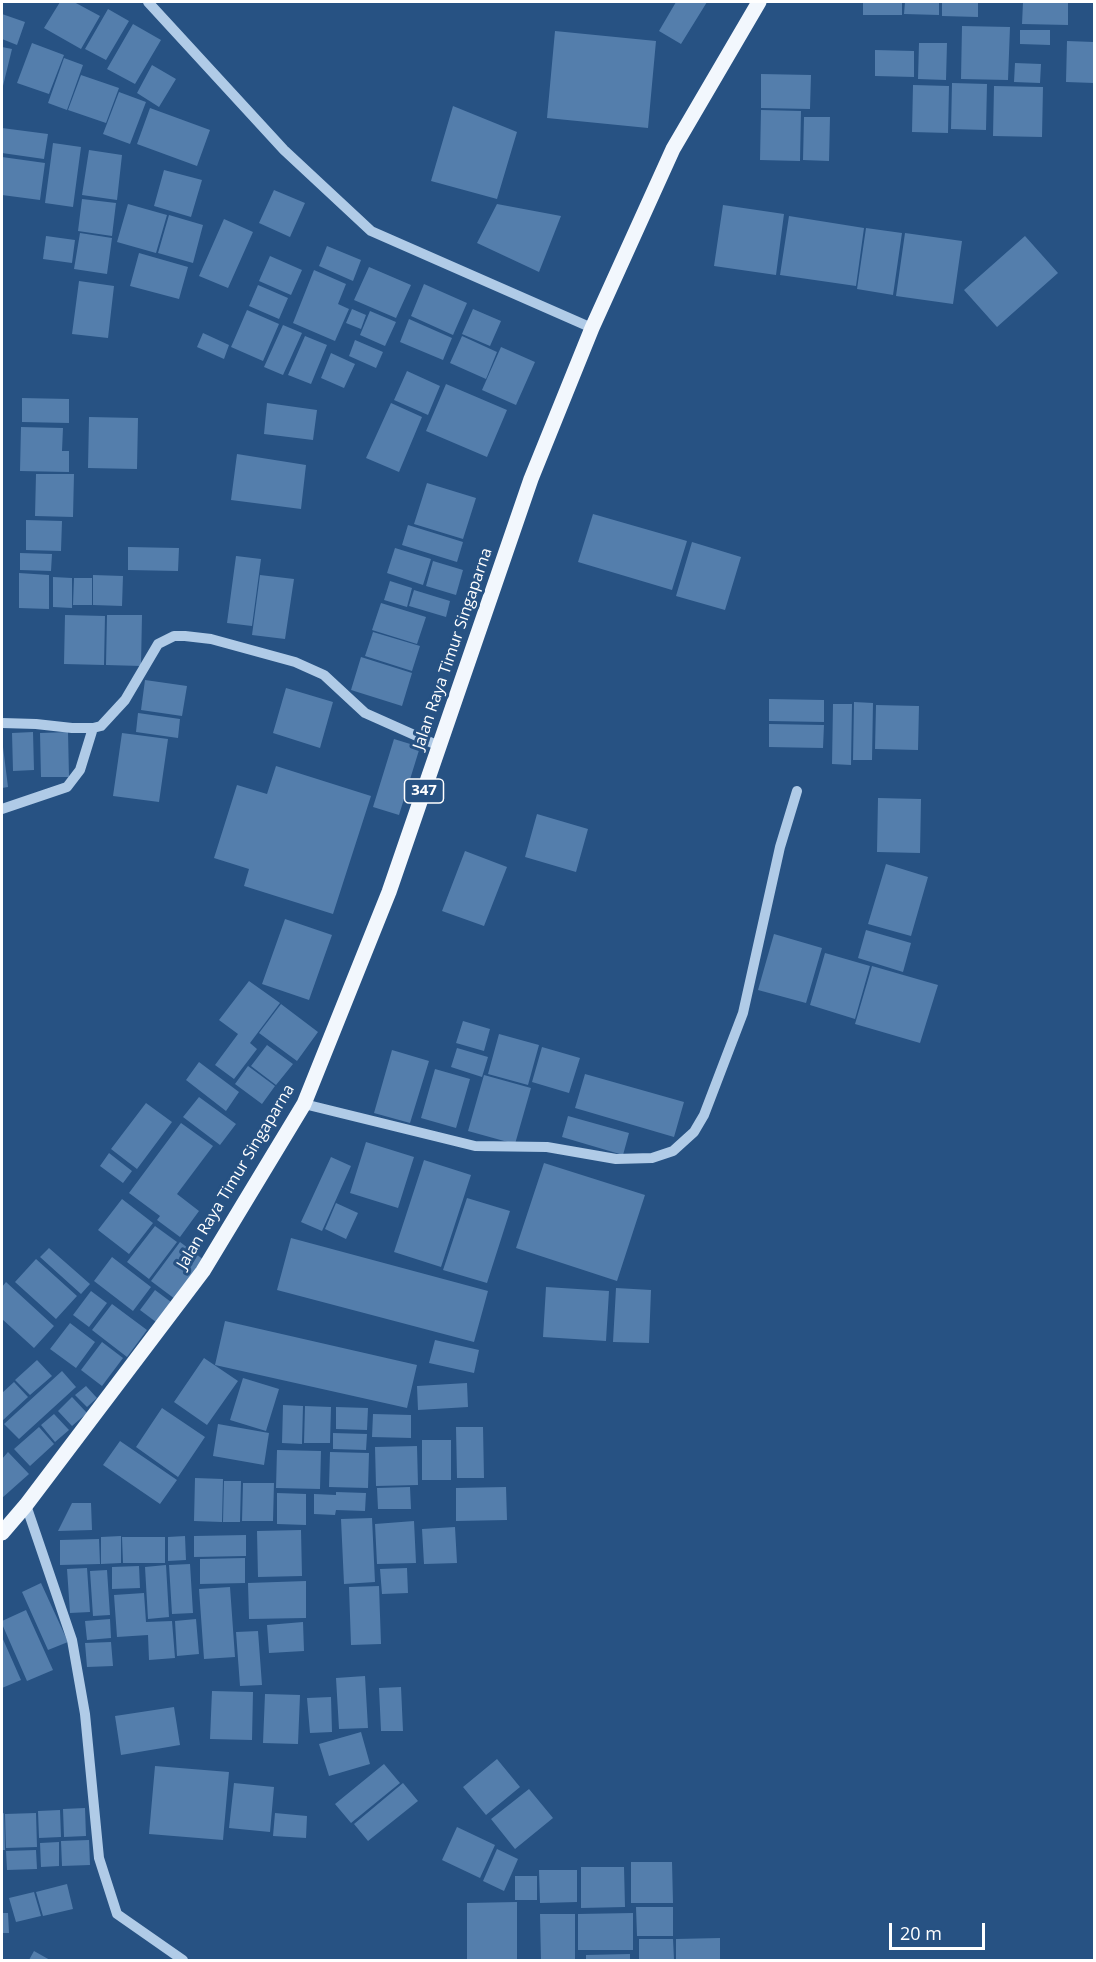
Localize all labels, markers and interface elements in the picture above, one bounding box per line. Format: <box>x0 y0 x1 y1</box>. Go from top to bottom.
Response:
street label: Jalan Raya Timur Singaparna <box>409 546 497 752</box>
road number: 347 <box>404 779 444 803</box>
street label: Jalan Raya Timur Singaparna <box>173 1081 299 1273</box>
scale bar <box>892 1911 988 1949</box>
text: 20 m <box>900 1921 942 1945</box>

